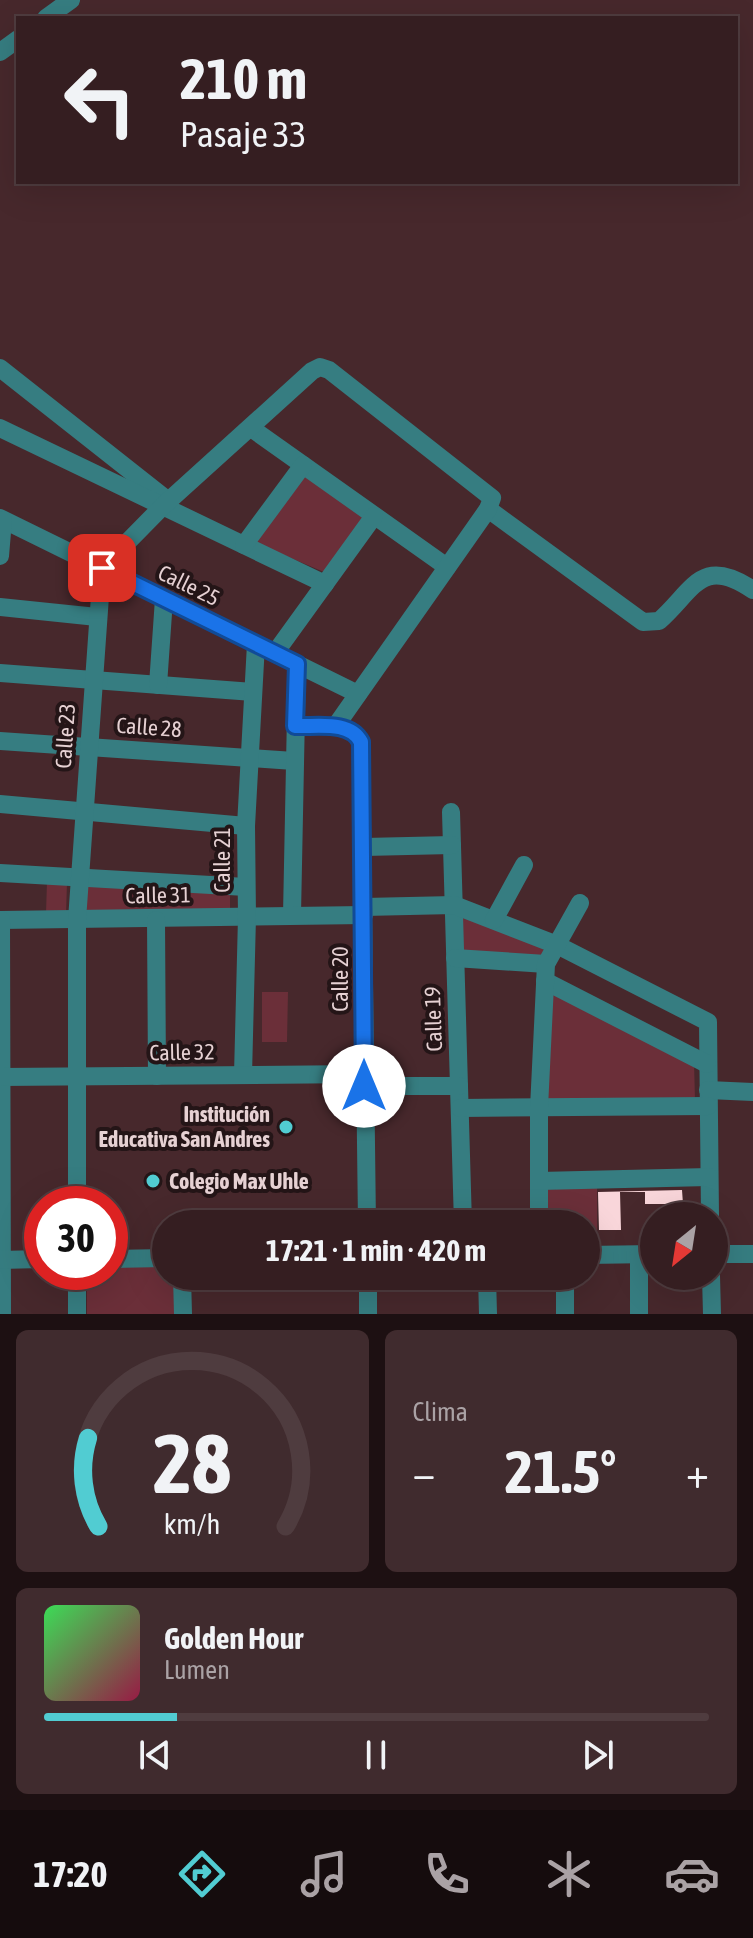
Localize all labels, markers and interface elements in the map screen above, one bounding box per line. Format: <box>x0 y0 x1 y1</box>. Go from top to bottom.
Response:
text: 210 m <box>180 47 307 111</box>
icon: left <box>48 48 152 152</box>
text: Pasaje 33 <box>180 113 307 155</box>
pin <box>68 534 136 602</box>
icon: arrive <box>80 546 124 590</box>
street label: Calle 25 <box>154 559 224 611</box>
street label: Calle 23 <box>50 703 80 769</box>
street label: Calle 28 <box>116 712 182 742</box>
street label: Calle 21 <box>209 827 235 893</box>
street label: Calle 31 <box>125 881 191 909</box>
street label: Calle 20 <box>327 946 353 1012</box>
street label: Calle 19 <box>419 986 447 1052</box>
street label: Calle 32 <box>149 1038 215 1066</box>
position arrow <box>322 1044 406 1128</box>
place label: Institución Educativa San Andres <box>98 1101 270 1152</box>
marker: Institución Educativa San Andres <box>277 1118 295 1136</box>
place label: Colegio Max Uhle <box>169 1168 309 1194</box>
marker: Colegio Max Uhle <box>144 1172 162 1190</box>
speed limit sign: 30 <box>24 1186 128 1290</box>
north arrow <box>640 1202 728 1290</box>
map controls <box>640 1202 728 1290</box>
text: 17:21 · 1 min · 420 m <box>266 1233 486 1267</box>
text: Clima <box>413 1397 468 1427</box>
text: 28 <box>153 1415 231 1511</box>
text: 21.5° <box>505 1437 617 1506</box>
text: − <box>413 1447 435 1497</box>
text: + <box>686 1447 709 1497</box>
text: km/h <box>164 1507 221 1540</box>
text: Golden Hour <box>164 1621 303 1655</box>
text: Lumen <box>164 1655 230 1685</box>
icon: previous <box>133 1733 177 1777</box>
icon: pause <box>354 1733 398 1777</box>
icon: next <box>576 1733 620 1777</box>
icon: directions <box>174 1846 230 1902</box>
icon: music <box>296 1846 352 1902</box>
icon: phone <box>419 1846 475 1902</box>
icon: climate <box>541 1846 597 1902</box>
icon: car <box>664 1846 720 1902</box>
text: 17:20 <box>33 1853 107 1895</box>

